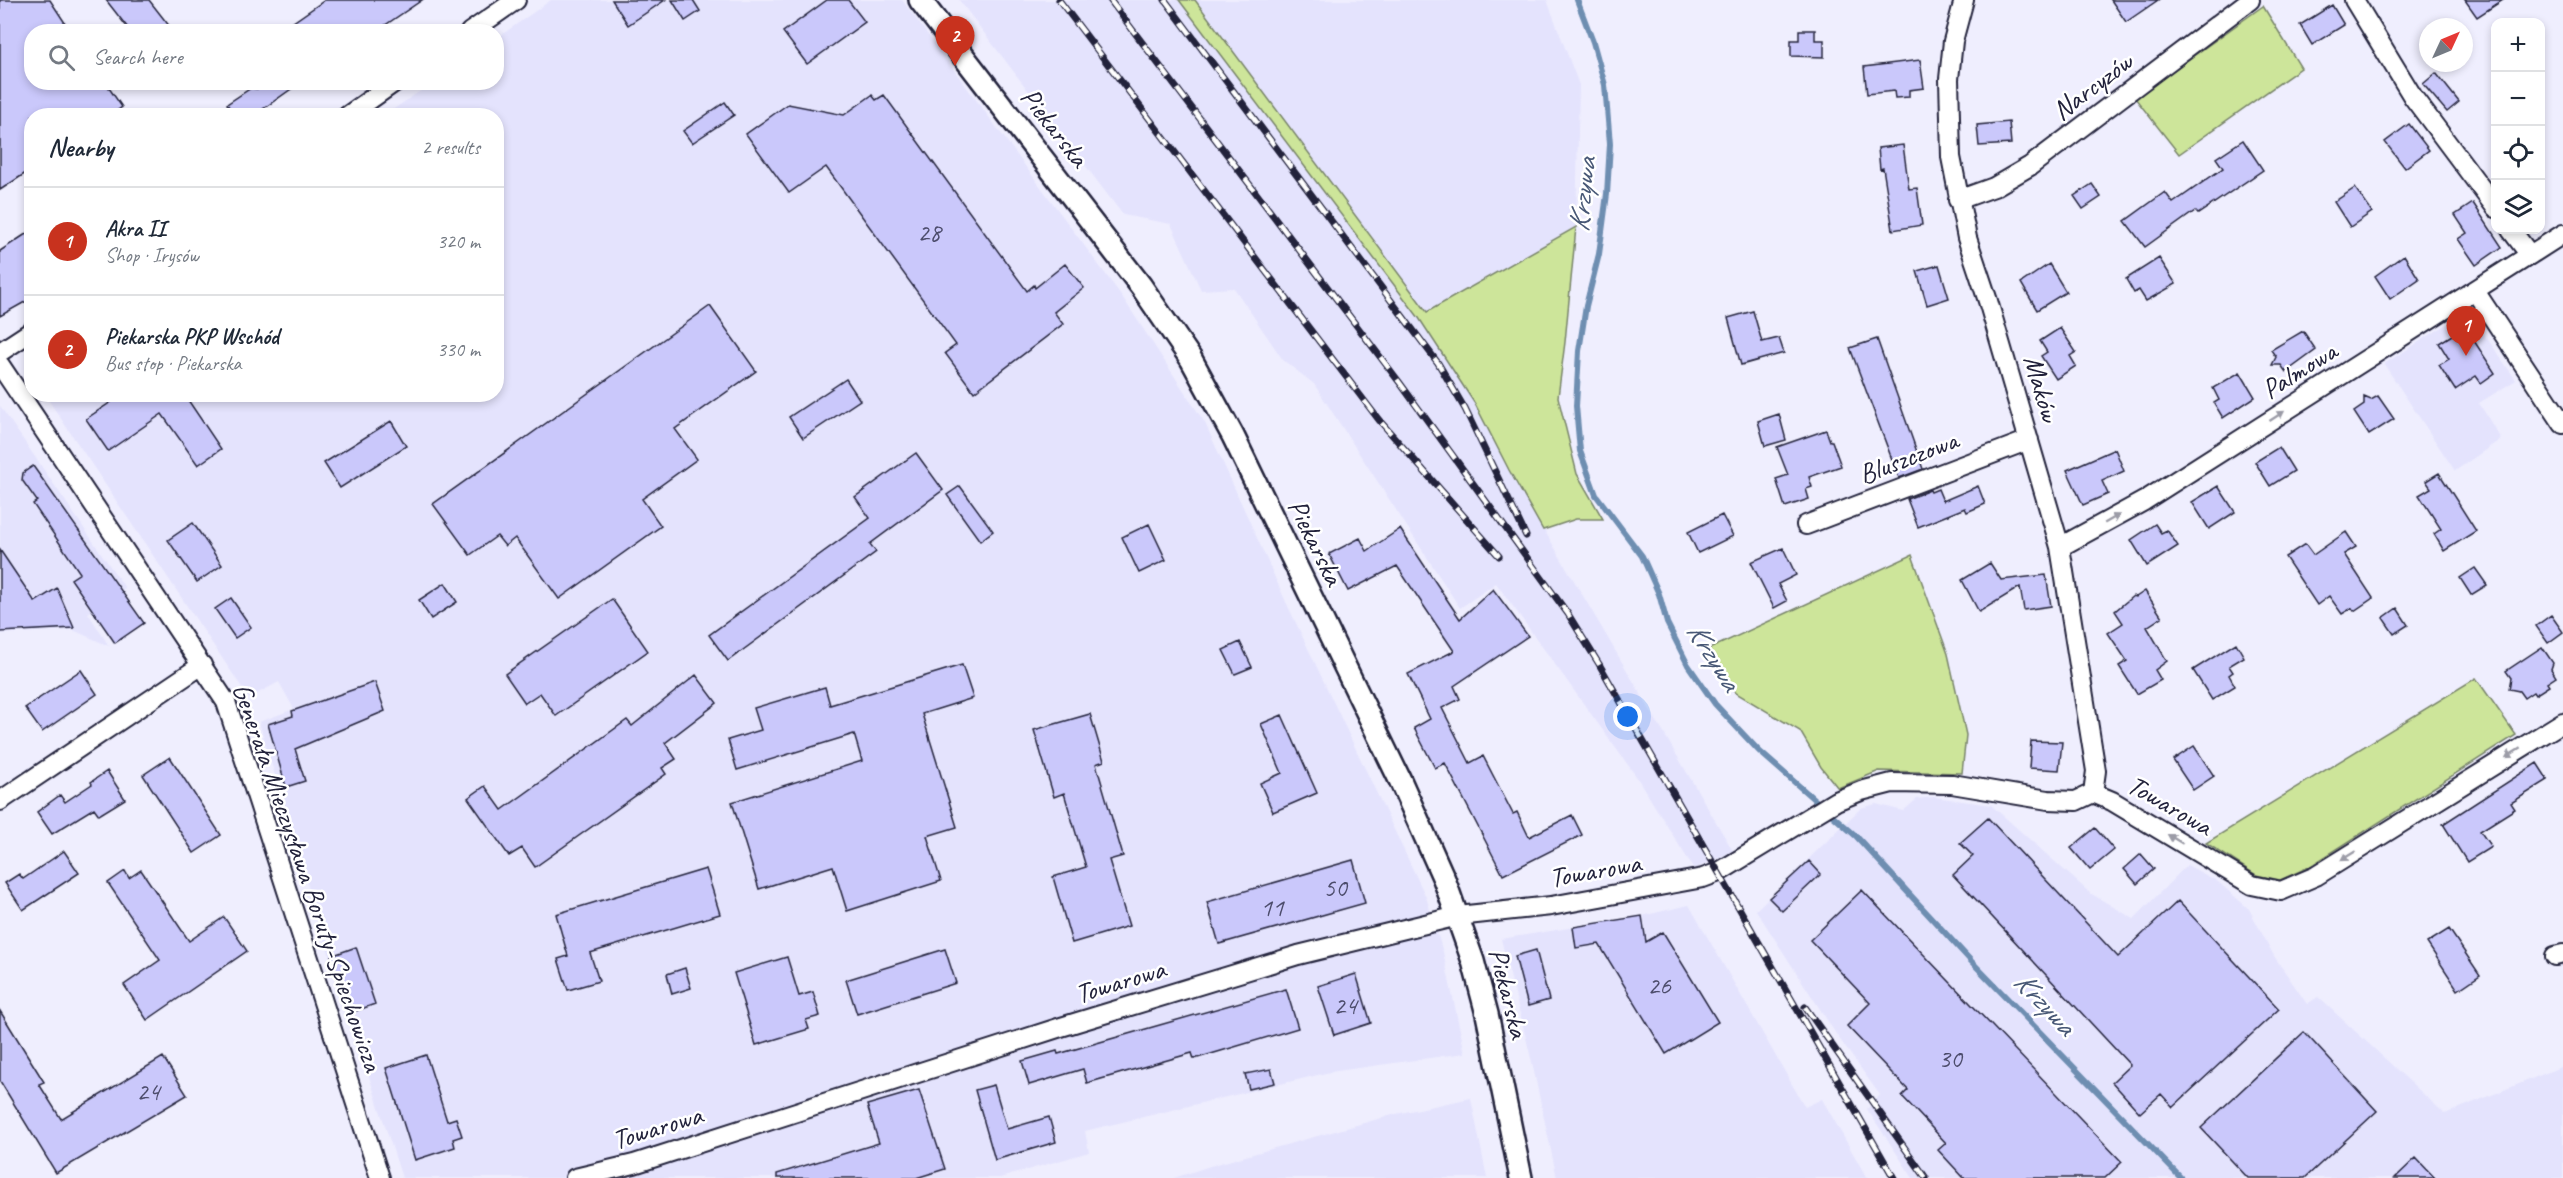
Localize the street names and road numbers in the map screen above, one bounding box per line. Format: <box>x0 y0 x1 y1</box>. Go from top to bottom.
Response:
street label: Narcyzów <box>2045 43 2141 128</box>
street label: Piekarska <box>1013 80 1098 175</box>
street label: Palmowa <box>2255 332 2345 407</box>
street label: Maków <box>2016 351 2069 427</box>
street label: Bluszczowa <box>1854 421 1965 492</box>
street label: Piekarska <box>1280 493 1353 592</box>
street label: Generała Mieczysława Boruty-Spiechowicza <box>225 678 392 1077</box>
street label: Towarowa <box>2121 767 2220 844</box>
street label: Towarowa <box>1547 844 1645 895</box>
street label: Piekarska <box>1481 944 1537 1043</box>
street label: Towarowa <box>1071 950 1171 1011</box>
street label: Towarowa <box>608 1096 708 1157</box>

